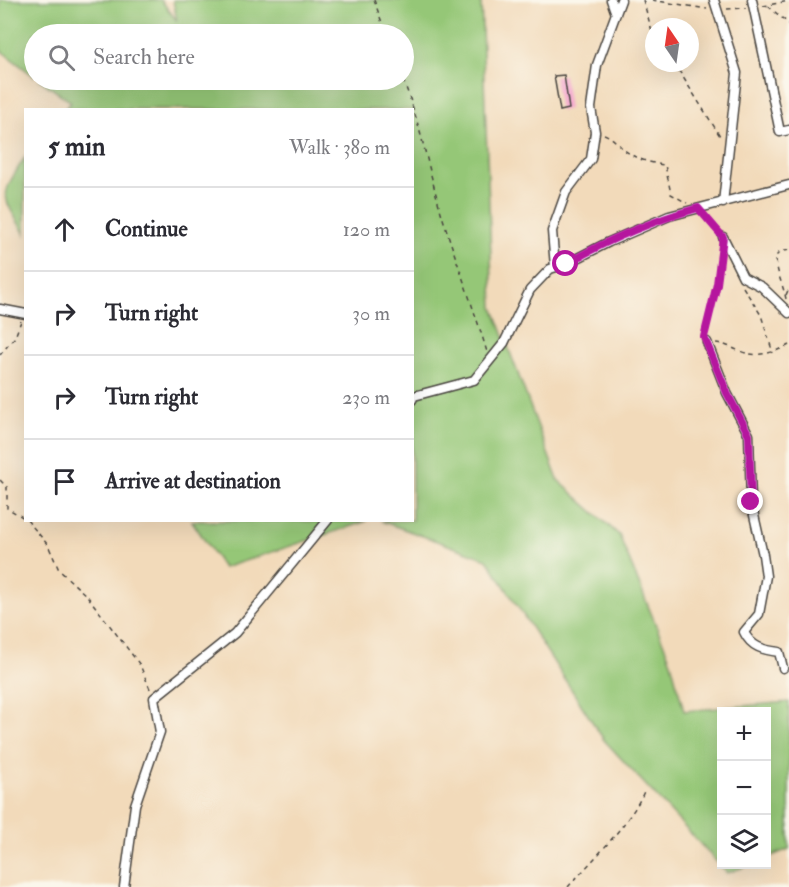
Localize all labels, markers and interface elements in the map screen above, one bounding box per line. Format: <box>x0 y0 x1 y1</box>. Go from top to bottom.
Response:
north arrow <box>645 18 699 72</box>
search box <box>24 24 414 90</box>
icon: search <box>45 41 78 74</box>
text: Search here <box>93 43 195 71</box>
text: 5 min <box>48 131 105 163</box>
text: Walk · 380 m <box>289 135 390 160</box>
icon: ahead <box>48 213 81 246</box>
text: Continue <box>105 215 188 243</box>
text: 120 m <box>343 217 390 242</box>
route start <box>552 250 578 276</box>
icon: right <box>48 297 81 330</box>
text: Turn right <box>105 299 198 327</box>
text: 30 m <box>352 301 390 326</box>
icon: right <box>48 381 81 414</box>
text: Turn right <box>105 383 198 411</box>
text: 230 m <box>342 385 390 410</box>
icon: arrive <box>48 465 81 498</box>
text: Arrive at destination <box>105 467 281 495</box>
route end <box>737 488 763 514</box>
map controls <box>717 707 771 869</box>
button: + <box>717 707 771 761</box>
button: − <box>717 761 771 815</box>
button: layers <box>717 815 771 869</box>

